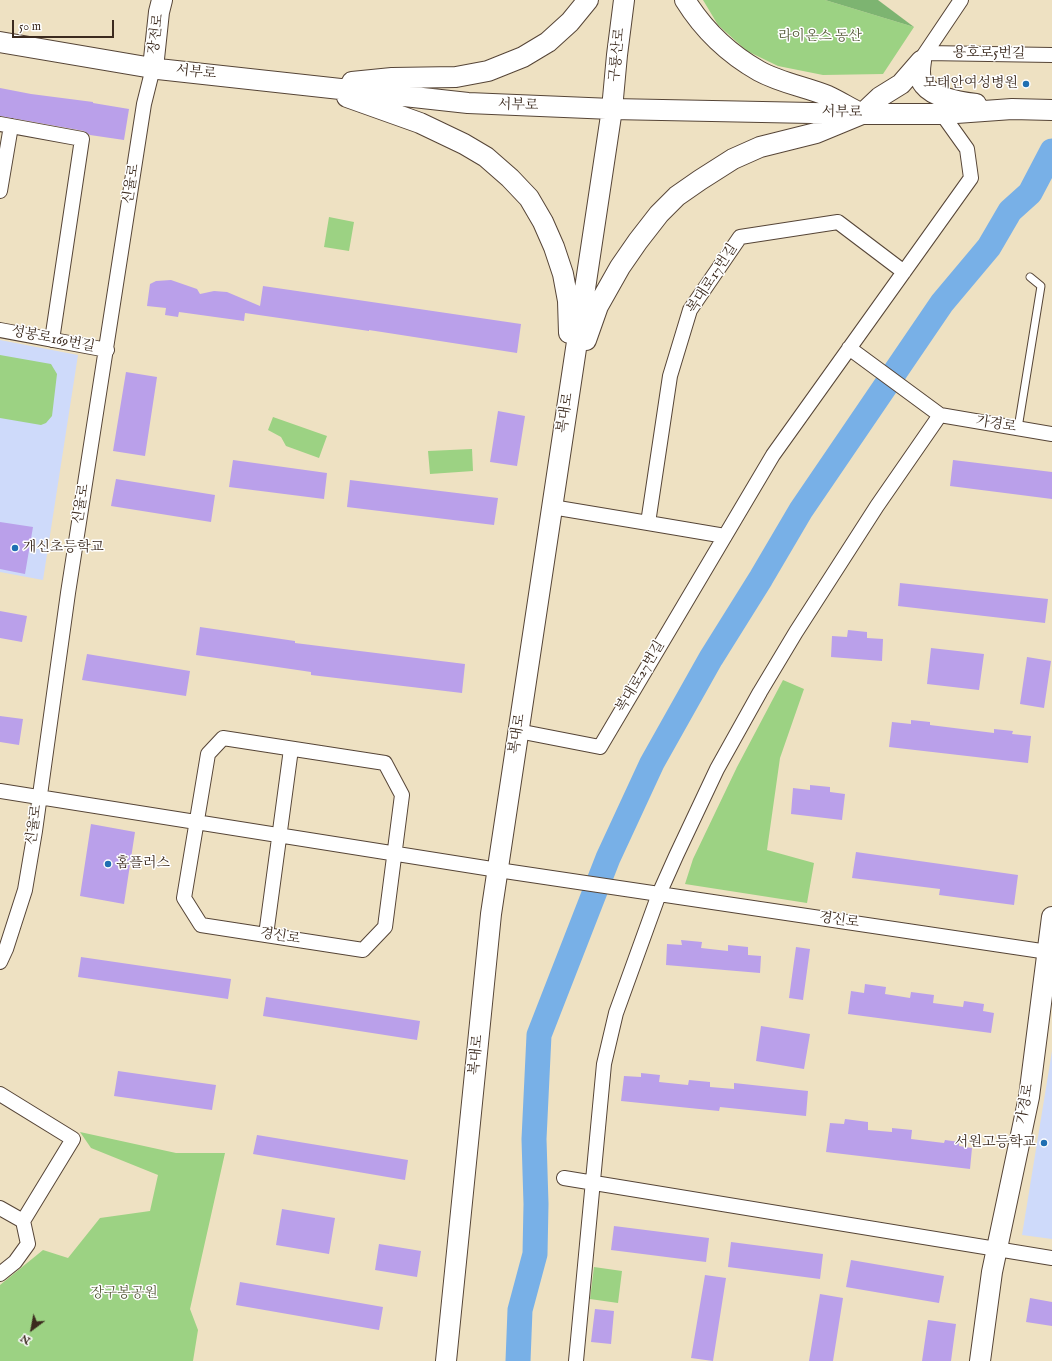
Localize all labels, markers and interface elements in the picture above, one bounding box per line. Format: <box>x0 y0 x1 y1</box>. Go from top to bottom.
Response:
scale bar <box>14 12 116 38</box>
street label: 장전로 <box>146 13 168 55</box>
text: 50 m <box>19 19 41 34</box>
street label: 구룡산로 <box>607 27 629 83</box>
park label: 라이온스 동산 <box>778 29 862 45</box>
street label: 용호로5번길 <box>953 45 1025 63</box>
street label: 서부로 <box>175 63 217 83</box>
place label: 모태안여성병원 <box>923 76 1018 92</box>
marker: 모태안여성병원 <box>1021 79 1031 89</box>
street label: 서부로 <box>497 97 539 115</box>
street label: 서부로 <box>822 104 862 122</box>
street label: 신율로 <box>121 163 143 205</box>
street label: 복대로17번길 <box>684 241 742 317</box>
street label: 성봉로169번길 <box>10 324 96 356</box>
street label: 복대로 <box>555 392 577 434</box>
street label: 가경로 <box>975 414 1017 436</box>
street label: 신율로 <box>71 483 93 525</box>
place label: 개신초등학교 <box>23 540 104 556</box>
marker: 개신초등학교 <box>10 543 20 553</box>
street label: 복대로27번길 <box>613 638 669 716</box>
street label: 복대로 <box>507 713 529 755</box>
street label: 신율로 <box>24 804 46 846</box>
place label: 홈플러스 <box>116 856 170 872</box>
marker: 홈플러스 <box>103 859 113 869</box>
street label: 경신로 <box>818 910 860 932</box>
street label: 경신로 <box>259 926 301 948</box>
street label: 복대로 <box>467 1034 487 1076</box>
street label: 가경로 <box>1014 1083 1038 1125</box>
place label: 서원고등학교 <box>955 1135 1036 1151</box>
marker: 서원고등학교 <box>1039 1138 1049 1148</box>
park label: 장구봉공원 <box>90 1286 158 1302</box>
north arrow <box>12 1309 52 1349</box>
text: N <box>18 1331 33 1348</box>

